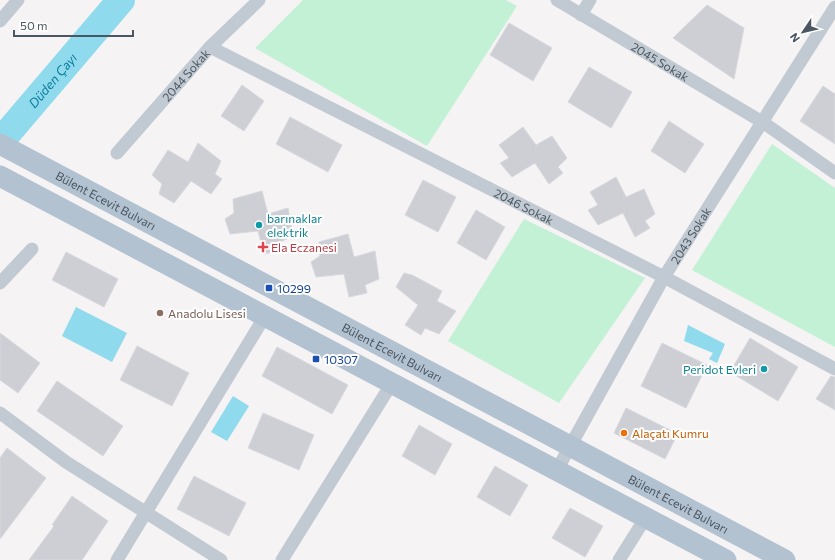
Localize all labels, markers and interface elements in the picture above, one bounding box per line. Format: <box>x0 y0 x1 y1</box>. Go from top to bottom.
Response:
scale bar <box>14 12 133 38</box>
north arrow <box>783 12 823 52</box>
text: 50 m <box>20 18 48 32</box>
text: N <box>787 31 802 45</box>
street label: 2045 Sokak <box>629 39 692 84</box>
street label: 2044 Sokak <box>159 46 213 104</box>
water label: Düden Çayı <box>25 50 80 111</box>
street label: Bülent Ecevit Bulvarı <box>54 168 159 232</box>
street label: 2046 Sokak <box>492 185 557 227</box>
street label: 2043 Sokak <box>667 204 714 266</box>
place label: barınaklar elektrik <box>267 211 322 239</box>
marker: barınaklar elektrik <box>254 220 264 230</box>
place label: Ela Eczanesi <box>271 240 337 254</box>
marker: Ela Eczanesi <box>258 242 268 252</box>
place label: 10299 <box>277 281 311 295</box>
marker: 10299 <box>264 283 274 293</box>
place label: Anadolu Lisesi <box>168 306 246 320</box>
marker: Anadolu Lisesi <box>155 308 165 318</box>
street label: Bülent Ecevit Bulvarı <box>340 320 445 384</box>
place label: 10307 <box>324 352 358 366</box>
marker: 10307 <box>311 354 321 364</box>
place label: Peridot Evleri <box>683 362 756 376</box>
marker: Peridot Evleri <box>759 364 769 374</box>
place label: Alaçatı Kumru <box>632 426 709 440</box>
marker: Alaçatı Kumru <box>619 428 629 438</box>
street label: Bülent Ecevit Bulvarı <box>626 471 731 536</box>

